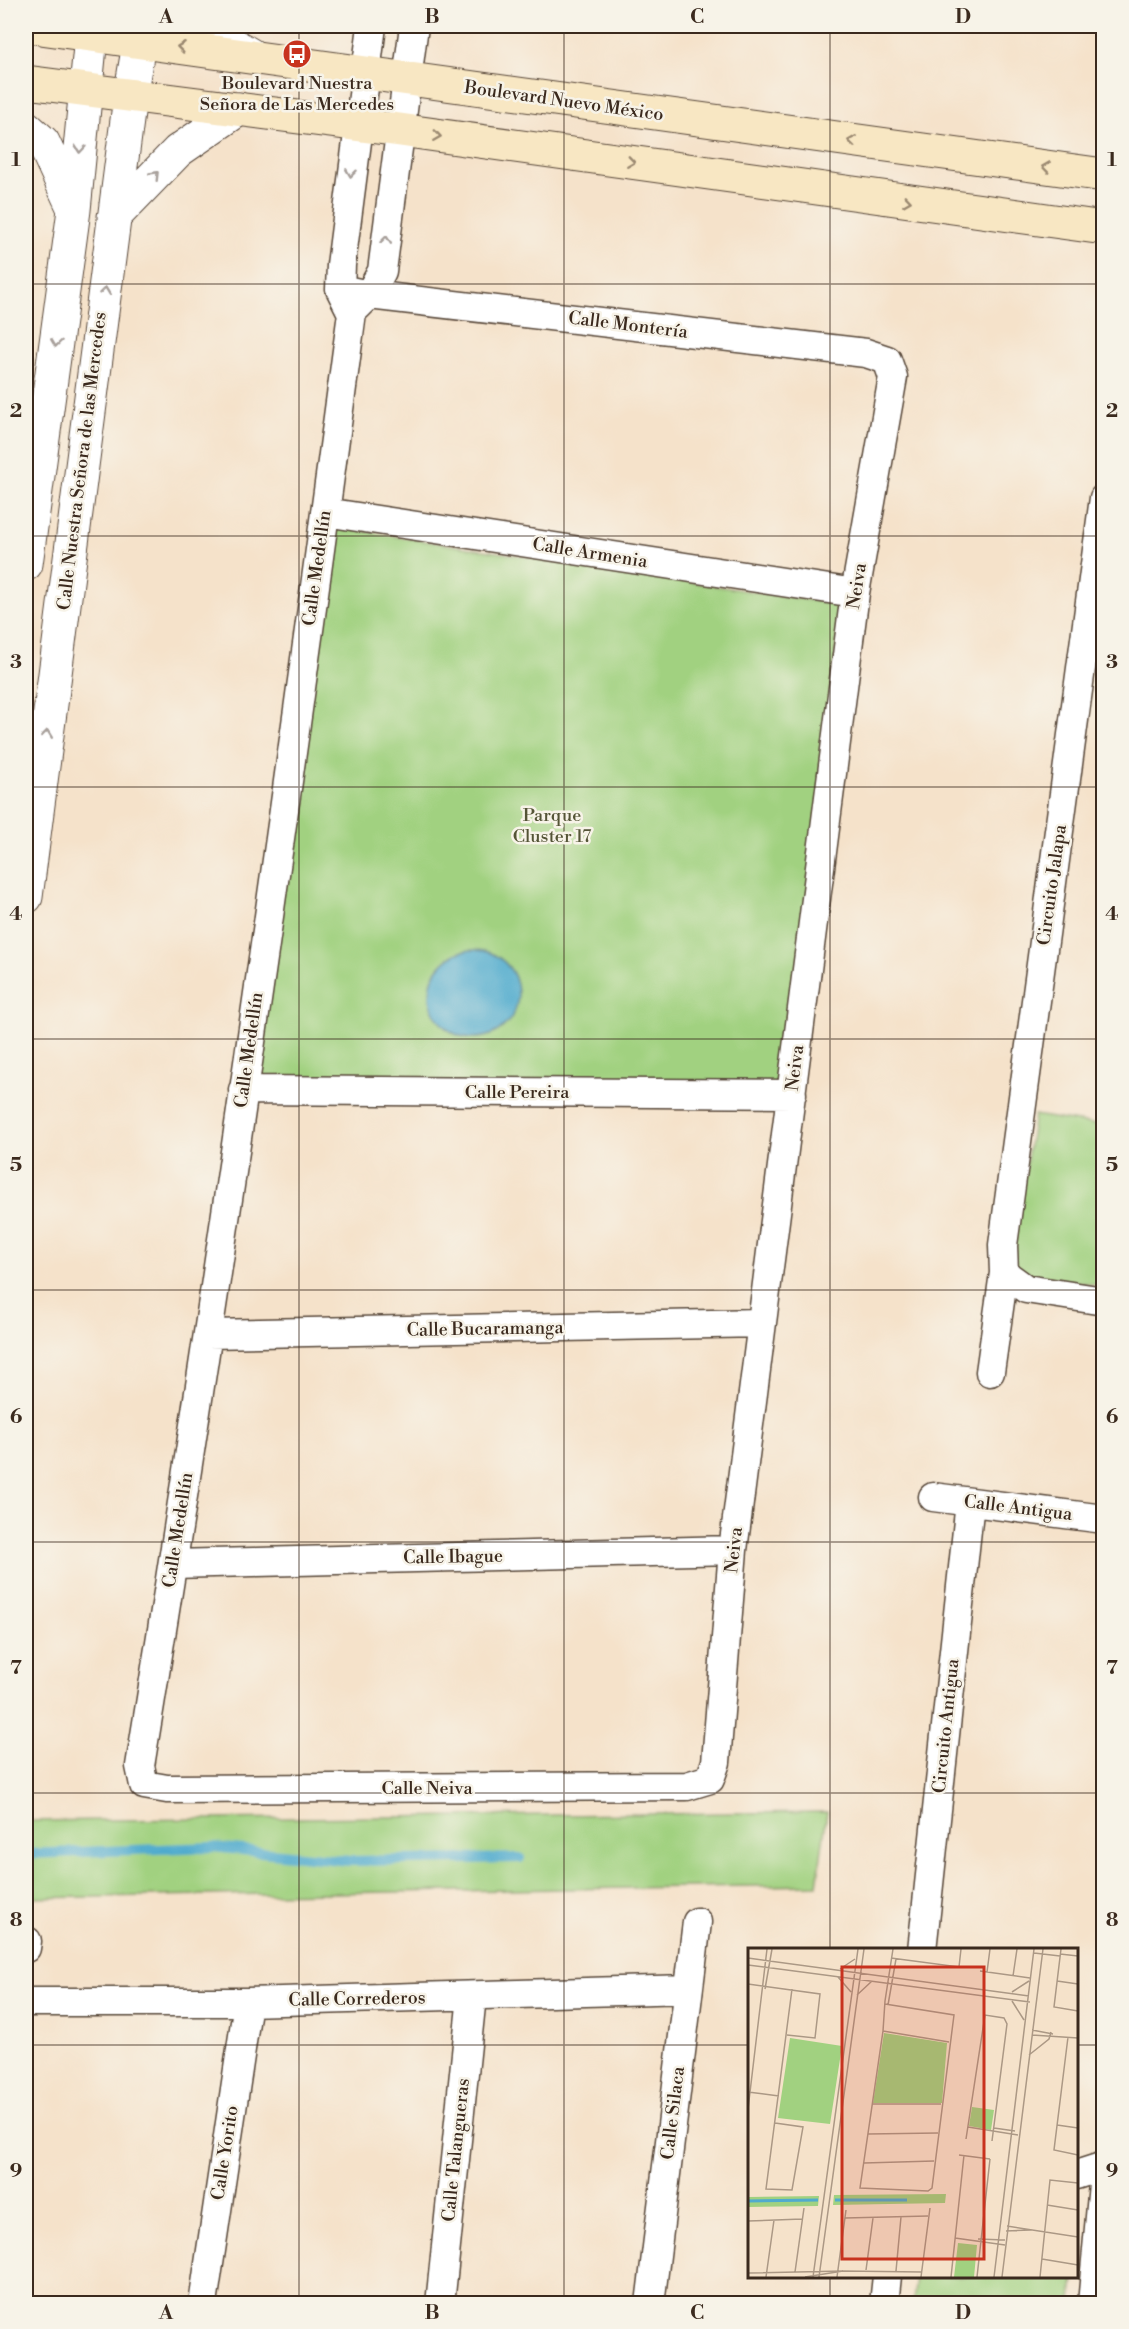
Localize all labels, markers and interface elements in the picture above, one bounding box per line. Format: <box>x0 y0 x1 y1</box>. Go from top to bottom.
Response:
text: A <box>158 5 174 30</box>
text: B <box>424 5 440 30</box>
text: C <box>690 5 704 30</box>
text: D <box>955 5 971 30</box>
bus stop icon: Boulevard Nuestra Señora de Las Mercedes <box>281 38 313 70</box>
one-way arrow <box>176 41 185 53</box>
place label: Boulevard Nuestra Señora de Las Mercedes <box>200 72 394 116</box>
street label: Boulevard Nuevo México <box>462 75 665 126</box>
one-way arrow <box>433 129 442 141</box>
one-way arrow <box>848 135 857 147</box>
one-way arrow <box>73 145 86 154</box>
text: 1 <box>11 148 21 173</box>
text: 1 <box>1107 148 1117 173</box>
one-way arrow <box>626 156 635 168</box>
one-way arrow <box>1041 161 1050 173</box>
one-way arrow <box>346 169 358 178</box>
one-way arrow <box>148 172 159 182</box>
one-way arrow <box>902 194 912 206</box>
one-way arrow <box>379 235 391 244</box>
one-way arrow <box>98 287 110 296</box>
street label: Calle Montería <box>567 306 690 344</box>
street label: Calle Nuestra Señora de las Mercedes <box>52 311 112 611</box>
one-way arrow <box>51 338 63 348</box>
text: 2 <box>10 399 22 424</box>
text: 2 <box>1106 399 1118 424</box>
street label: Calle Medellín <box>297 508 337 627</box>
street label: Calle Armenia <box>531 533 650 574</box>
street label: Neiva <box>842 561 872 611</box>
text: 3 <box>10 650 22 675</box>
text: 3 <box>1106 650 1118 675</box>
one-way arrow <box>40 730 52 739</box>
park label: Parque Cluster 17 <box>513 804 591 848</box>
street label: Circuito Jalapa <box>1032 822 1072 947</box>
text: 4 <box>9 902 23 927</box>
text: 4 <box>1105 902 1119 927</box>
street label: Calle Medellín <box>229 990 269 1109</box>
street label: Neiva <box>781 1043 809 1092</box>
street label: Calle Pereira <box>465 1081 570 1104</box>
text: 5 <box>10 1153 22 1178</box>
text: 5 <box>1106 1153 1118 1178</box>
street label: Calle Bucaramanga <box>406 1316 565 1342</box>
text: 6 <box>10 1405 23 1430</box>
text: 6 <box>1106 1405 1119 1430</box>
street label: Calle Medellín <box>158 1470 199 1589</box>
street label: Calle Antigua <box>962 1490 1074 1526</box>
street label: Neiva <box>720 1525 748 1574</box>
street label: Calle Ibague <box>403 1545 503 1569</box>
text: 7 <box>10 1656 22 1681</box>
text: 7 <box>1106 1656 1118 1681</box>
street label: Circuito Antigua <box>928 1657 965 1794</box>
street label: Calle Neiva <box>381 1777 473 1800</box>
text: 8 <box>10 1908 23 1933</box>
text: 8 <box>1106 1908 1119 1933</box>
inset map <box>748 1948 1078 2278</box>
street label: Calle Correderos <box>288 1986 426 2012</box>
street label: Calle Silaca <box>656 2064 690 2161</box>
street label: Calle Talangueras <box>437 2077 475 2223</box>
street label: Calle Yorito <box>206 2104 244 2202</box>
text: 9 <box>10 2159 22 2184</box>
text: 9 <box>1106 2159 1118 2184</box>
text: A <box>158 2301 174 2326</box>
text: B <box>424 2301 440 2326</box>
text: C <box>690 2301 704 2326</box>
text: D <box>955 2301 971 2326</box>

